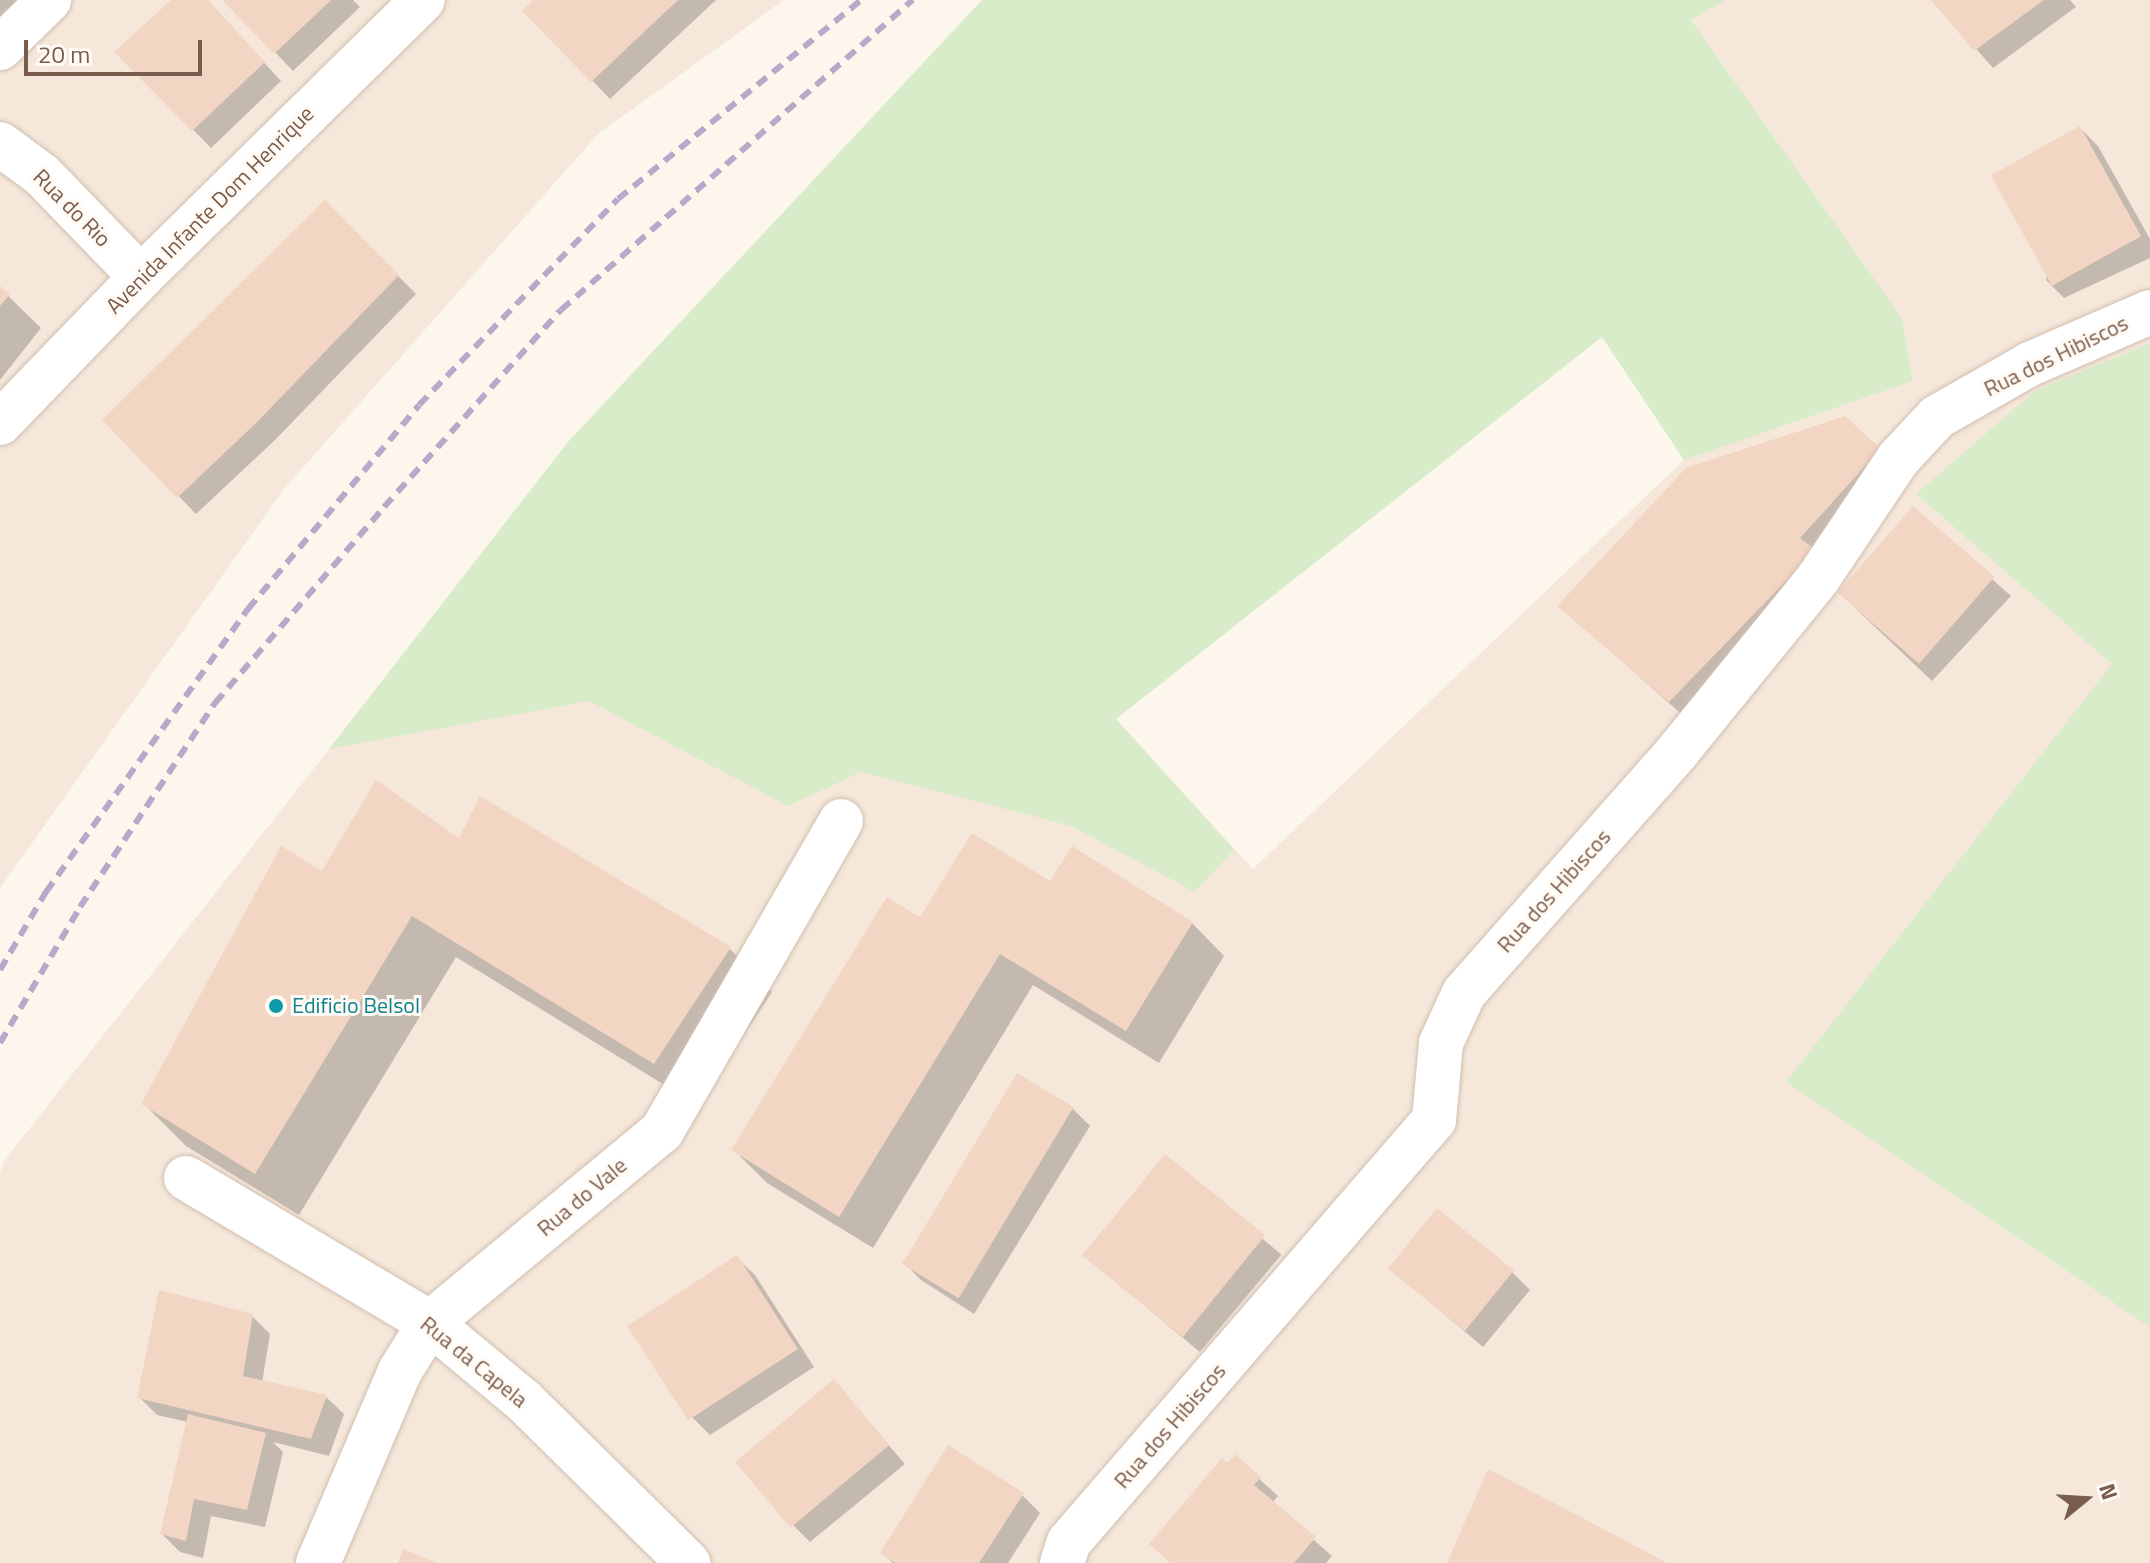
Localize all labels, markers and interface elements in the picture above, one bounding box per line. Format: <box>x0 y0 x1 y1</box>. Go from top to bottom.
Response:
scale bar <box>28 24 206 74</box>
text: 20 m <box>38 36 90 72</box>
street label: Avenida Infante Dom Henrique <box>101 101 319 319</box>
street label: Rua do Rio <box>28 164 116 252</box>
street label: Rua dos Hibiscos <box>1980 310 2132 402</box>
street label: Rua dos Hibiscos <box>1492 824 1616 958</box>
place label: Edificio Belsol <box>292 993 420 1019</box>
marker: Edificio Belsol <box>267 997 285 1015</box>
street label: Rua do Vale <box>532 1152 632 1242</box>
street label: Rua da Capela <box>415 1311 533 1413</box>
street label: Rua dos Hibiscos <box>1109 1358 1231 1494</box>
north arrow <box>2046 1459 2126 1539</box>
text: N <box>2090 1479 2127 1504</box>

